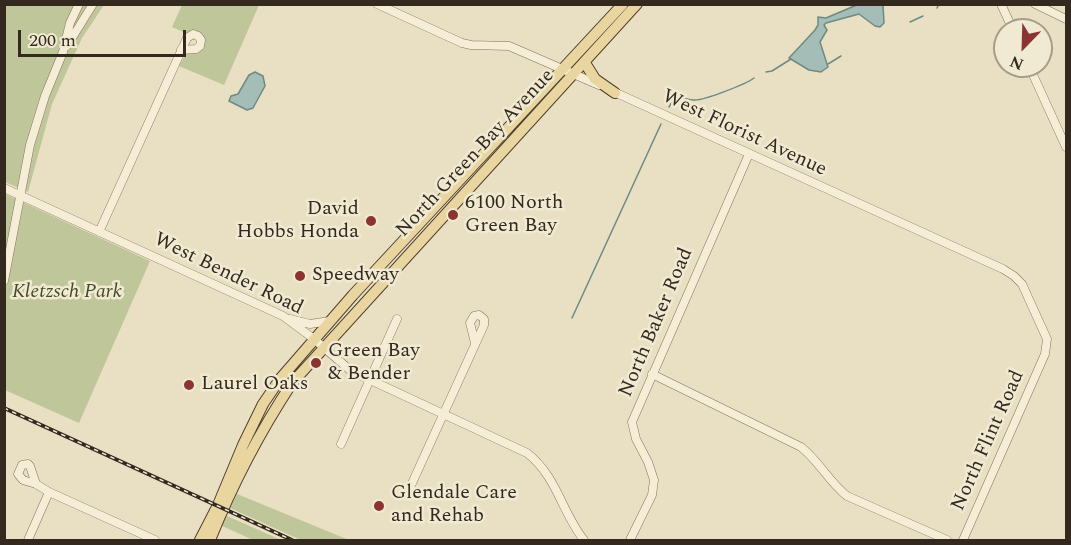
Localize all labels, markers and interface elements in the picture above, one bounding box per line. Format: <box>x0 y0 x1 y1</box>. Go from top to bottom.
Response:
scale bar <box>21 18 189 56</box>
north arrow <box>993 18 1053 78</box>
text: 200 m <box>29 27 76 54</box>
text: N <box>1006 49 1027 76</box>
street label: North Green Bay Avenue <box>392 65 560 243</box>
street label: West Florist Avenue <box>658 85 830 183</box>
place label: 6100 North Green Bay <box>465 192 563 239</box>
place label: David Hobbs Honda <box>237 198 359 245</box>
marker: 6100 North Green Bay <box>446 208 460 222</box>
marker: David Hobbs Honda <box>364 214 378 228</box>
street label: West Bender Road <box>149 228 307 322</box>
street label: North Baker Road <box>615 245 699 401</box>
place label: Speedway <box>312 264 399 288</box>
marker: Speedway <box>293 269 307 283</box>
park label: Kletzsch Park <box>12 281 122 305</box>
place label: Green Bay & Bender <box>328 340 420 387</box>
marker: Green Bay & Bender <box>309 356 323 370</box>
street label: North Flint Road <box>947 367 1031 515</box>
place label: Laurel Oaks <box>201 373 308 397</box>
marker: Laurel Oaks <box>182 378 196 392</box>
place label: Glendale Care and Rehab <box>391 482 517 529</box>
marker: Glendale Care and Rehab <box>372 499 386 513</box>

